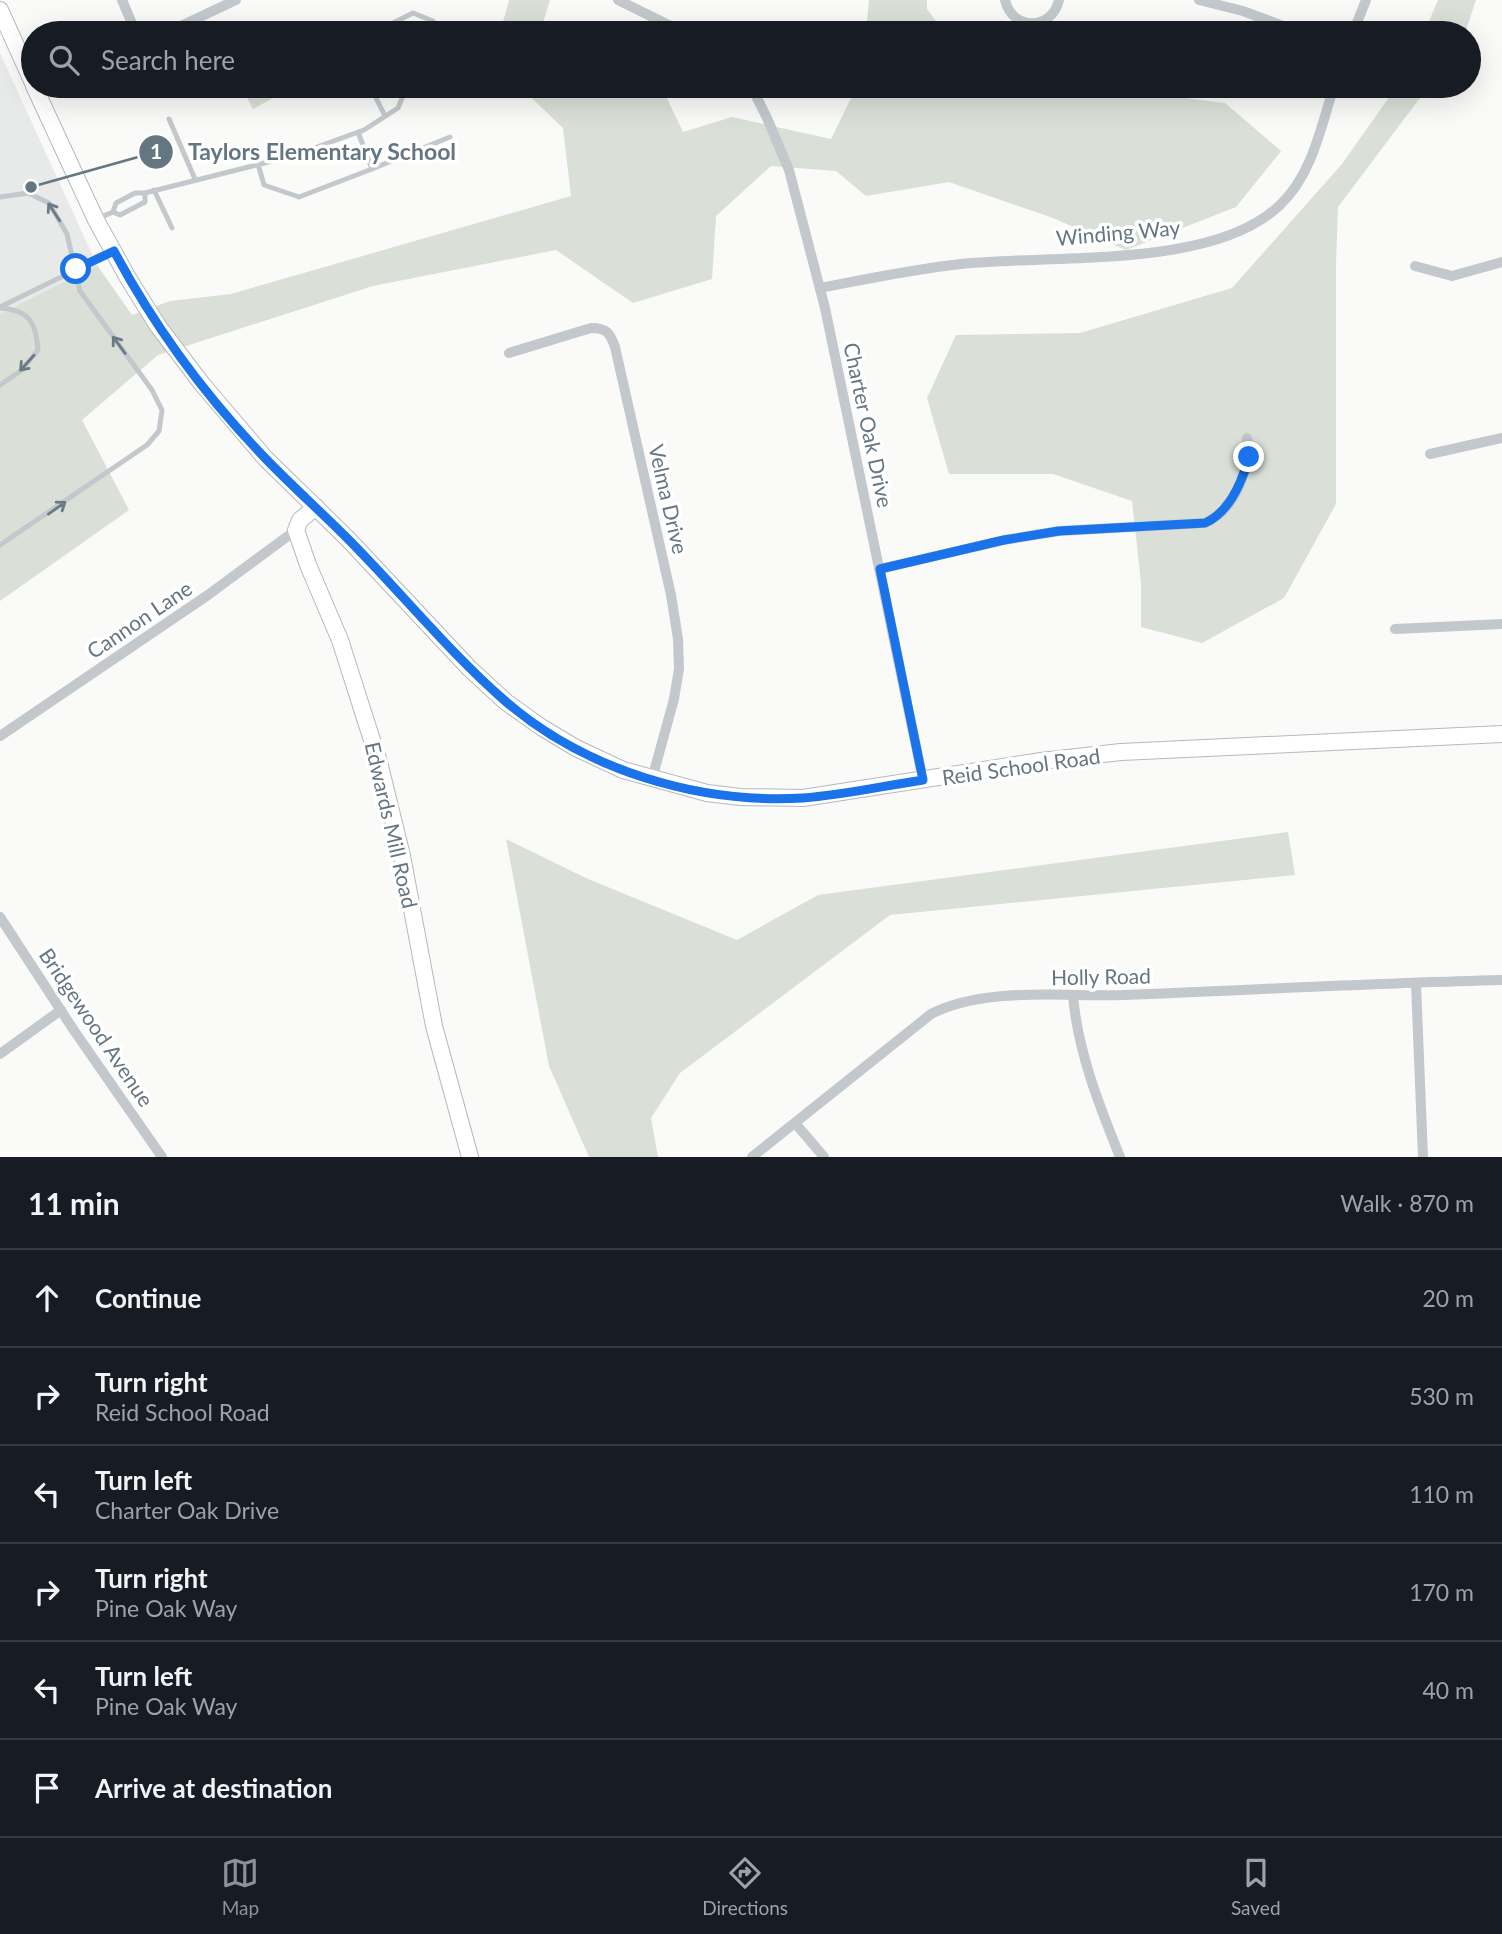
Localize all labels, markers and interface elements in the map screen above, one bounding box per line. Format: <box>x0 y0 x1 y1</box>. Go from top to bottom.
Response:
search box <box>21 21 1481 98</box>
icon: search <box>45 41 83 79</box>
text: Search here <box>101 44 235 76</box>
callout: Taylors Elementary School <box>139 130 470 174</box>
text: Taylors Elementary School <box>188 137 456 165</box>
text: 1 <box>150 138 162 163</box>
one-way arrow <box>46 203 60 223</box>
street label: Winding Way <box>1055 214 1181 250</box>
route start <box>60 253 91 284</box>
one-way arrow <box>112 336 127 355</box>
street label: Charter Oak Drive <box>839 340 899 510</box>
one-way arrow <box>18 354 35 371</box>
route end <box>1233 441 1264 472</box>
street label: Velma Drive <box>644 442 694 556</box>
one-way arrow <box>47 501 66 515</box>
street label: Cannon Lane <box>82 575 196 663</box>
street label: Edwards Mill Road <box>361 739 423 911</box>
street label: Reid School Road <box>940 743 1102 789</box>
street label: Bridgewood Avenue <box>35 943 159 1111</box>
street label: Holly Road <box>1051 963 1151 989</box>
text: 11 min <box>28 1185 120 1221</box>
text: Walk · 870 m <box>1340 1189 1474 1217</box>
icon: ahead <box>28 1279 66 1317</box>
text: Continue <box>95 1282 201 1314</box>
text: 20 m <box>1423 1284 1474 1312</box>
text: Turn right <box>95 1366 208 1398</box>
icon: right <box>28 1377 66 1415</box>
text: 530 m <box>1409 1382 1474 1410</box>
text: Reid School Road <box>95 1398 270 1426</box>
text: Turn left <box>95 1464 192 1496</box>
icon: left <box>28 1475 66 1513</box>
text: 110 m <box>1409 1480 1474 1508</box>
text: Charter Oak Drive <box>95 1496 279 1524</box>
text: Turn right <box>95 1562 208 1594</box>
icon: right <box>28 1573 66 1611</box>
text: 170 m <box>1409 1578 1474 1606</box>
text: Pine Oak Way <box>95 1594 237 1622</box>
text: Turn left <box>95 1660 192 1692</box>
icon: left <box>28 1671 66 1709</box>
text: 40 m <box>1423 1676 1474 1704</box>
text: Pine Oak Way <box>95 1692 237 1720</box>
icon: arrive <box>28 1769 66 1807</box>
text: Arrive at destination <box>95 1772 332 1804</box>
tab: Map <box>221 1854 259 1919</box>
tab: Directions <box>702 1854 788 1919</box>
tab: Saved <box>1231 1854 1281 1919</box>

